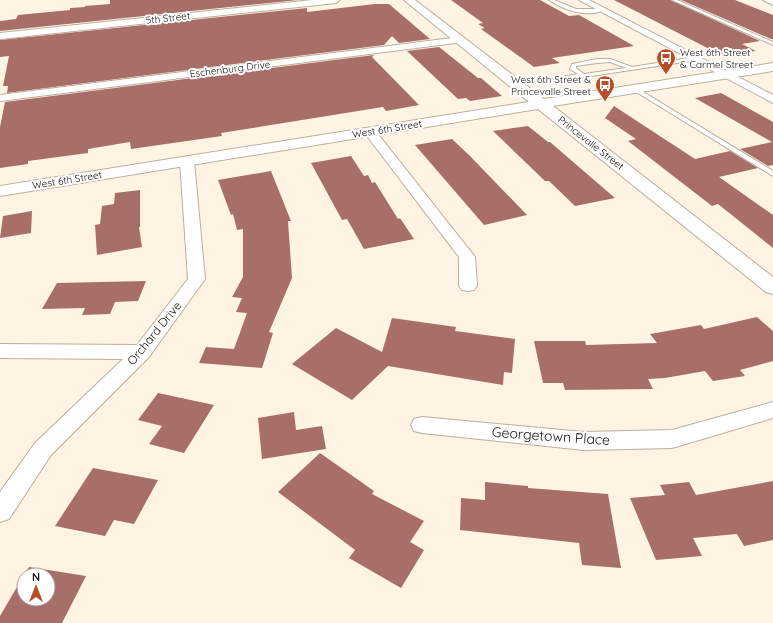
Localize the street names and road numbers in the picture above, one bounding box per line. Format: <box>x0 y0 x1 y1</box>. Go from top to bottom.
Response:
street label: 5th Street <box>145 9 191 27</box>
street label: Eschenburg Drive <box>189 58 271 80</box>
street label: Princevalle Street <box>555 113 627 173</box>
street label: West 6th Street <box>351 117 423 141</box>
street label: West 6th Street <box>31 168 103 192</box>
street label: Orchard Drive <box>124 298 184 368</box>
street label: Georgetown Place <box>491 423 611 449</box>

